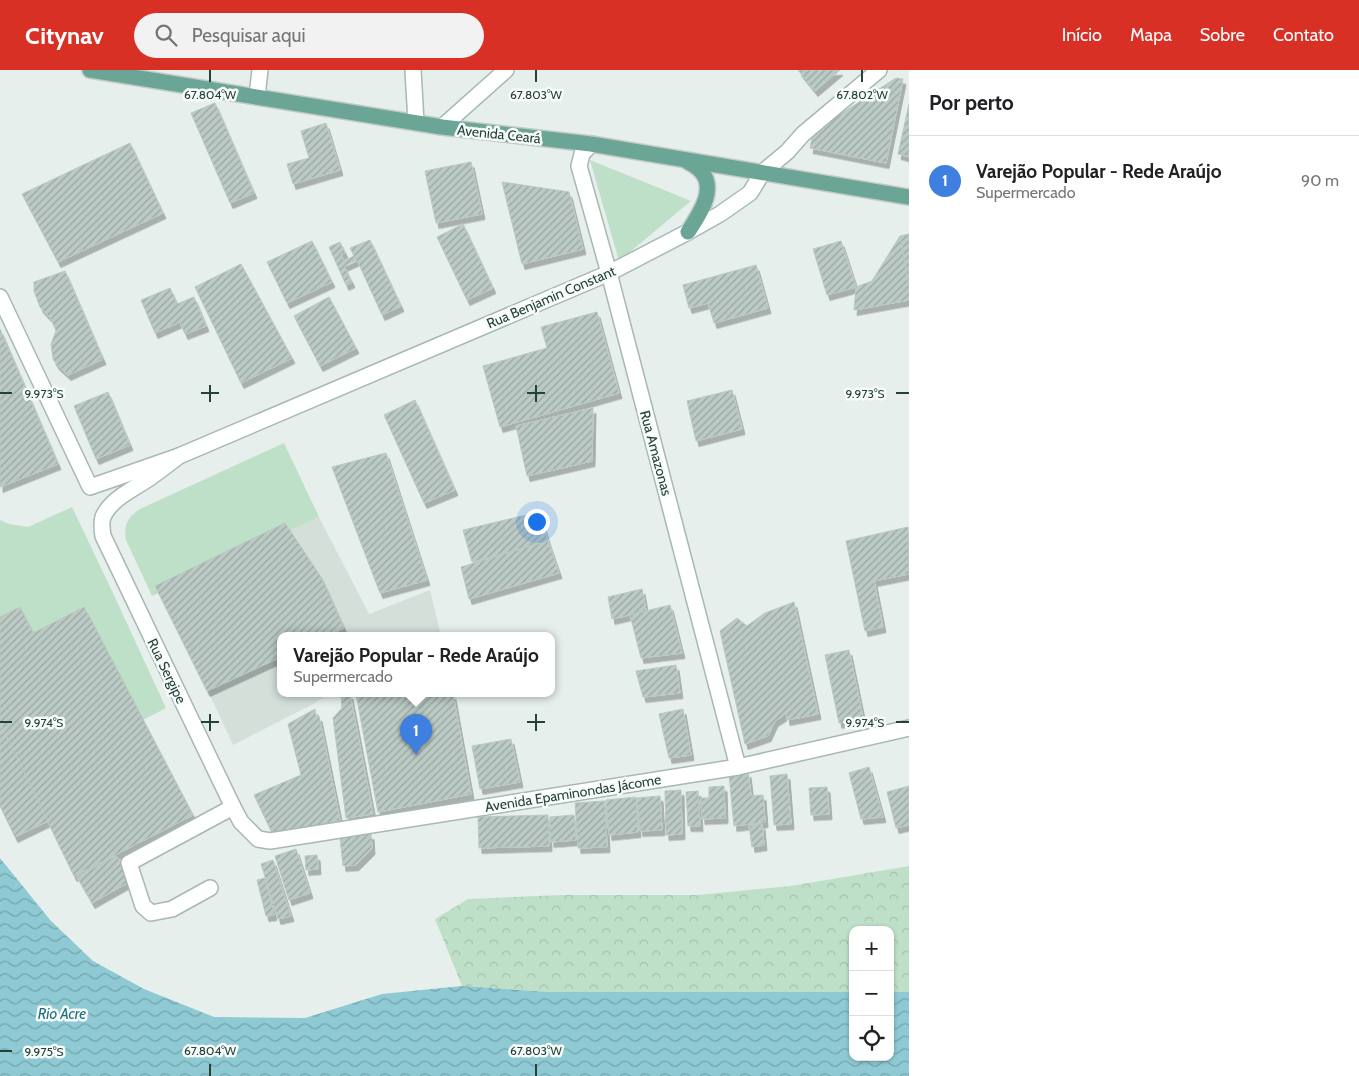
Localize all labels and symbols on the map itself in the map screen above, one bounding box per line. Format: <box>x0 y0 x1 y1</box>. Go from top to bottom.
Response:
text: 67.804°W <box>184 87 237 102</box>
text: 67.803°W <box>510 87 563 102</box>
text: 67.802°W <box>836 87 888 102</box>
street label: Avenida Ceará <box>456 121 542 147</box>
street label: Rua Benjamin Constant <box>484 262 618 332</box>
text: 9.973°S <box>25 386 63 401</box>
text: 9.973°S <box>846 386 884 401</box>
street label: Rua Amazonas <box>636 408 676 498</box>
your location <box>524 509 550 535</box>
street label: Rua Sergipe <box>143 635 191 707</box>
pin: 1 <box>400 714 432 755</box>
text: 9.974°S <box>25 715 63 730</box>
text: 9.974°S <box>846 715 884 730</box>
street label: Avenida Epaminondas Jácome <box>484 770 662 816</box>
water label: Rio Acre <box>38 1005 86 1023</box>
text: 67.804°W <box>184 1043 237 1058</box>
text: 67.803°W <box>510 1043 563 1058</box>
text: 9.975°S <box>25 1044 63 1059</box>

